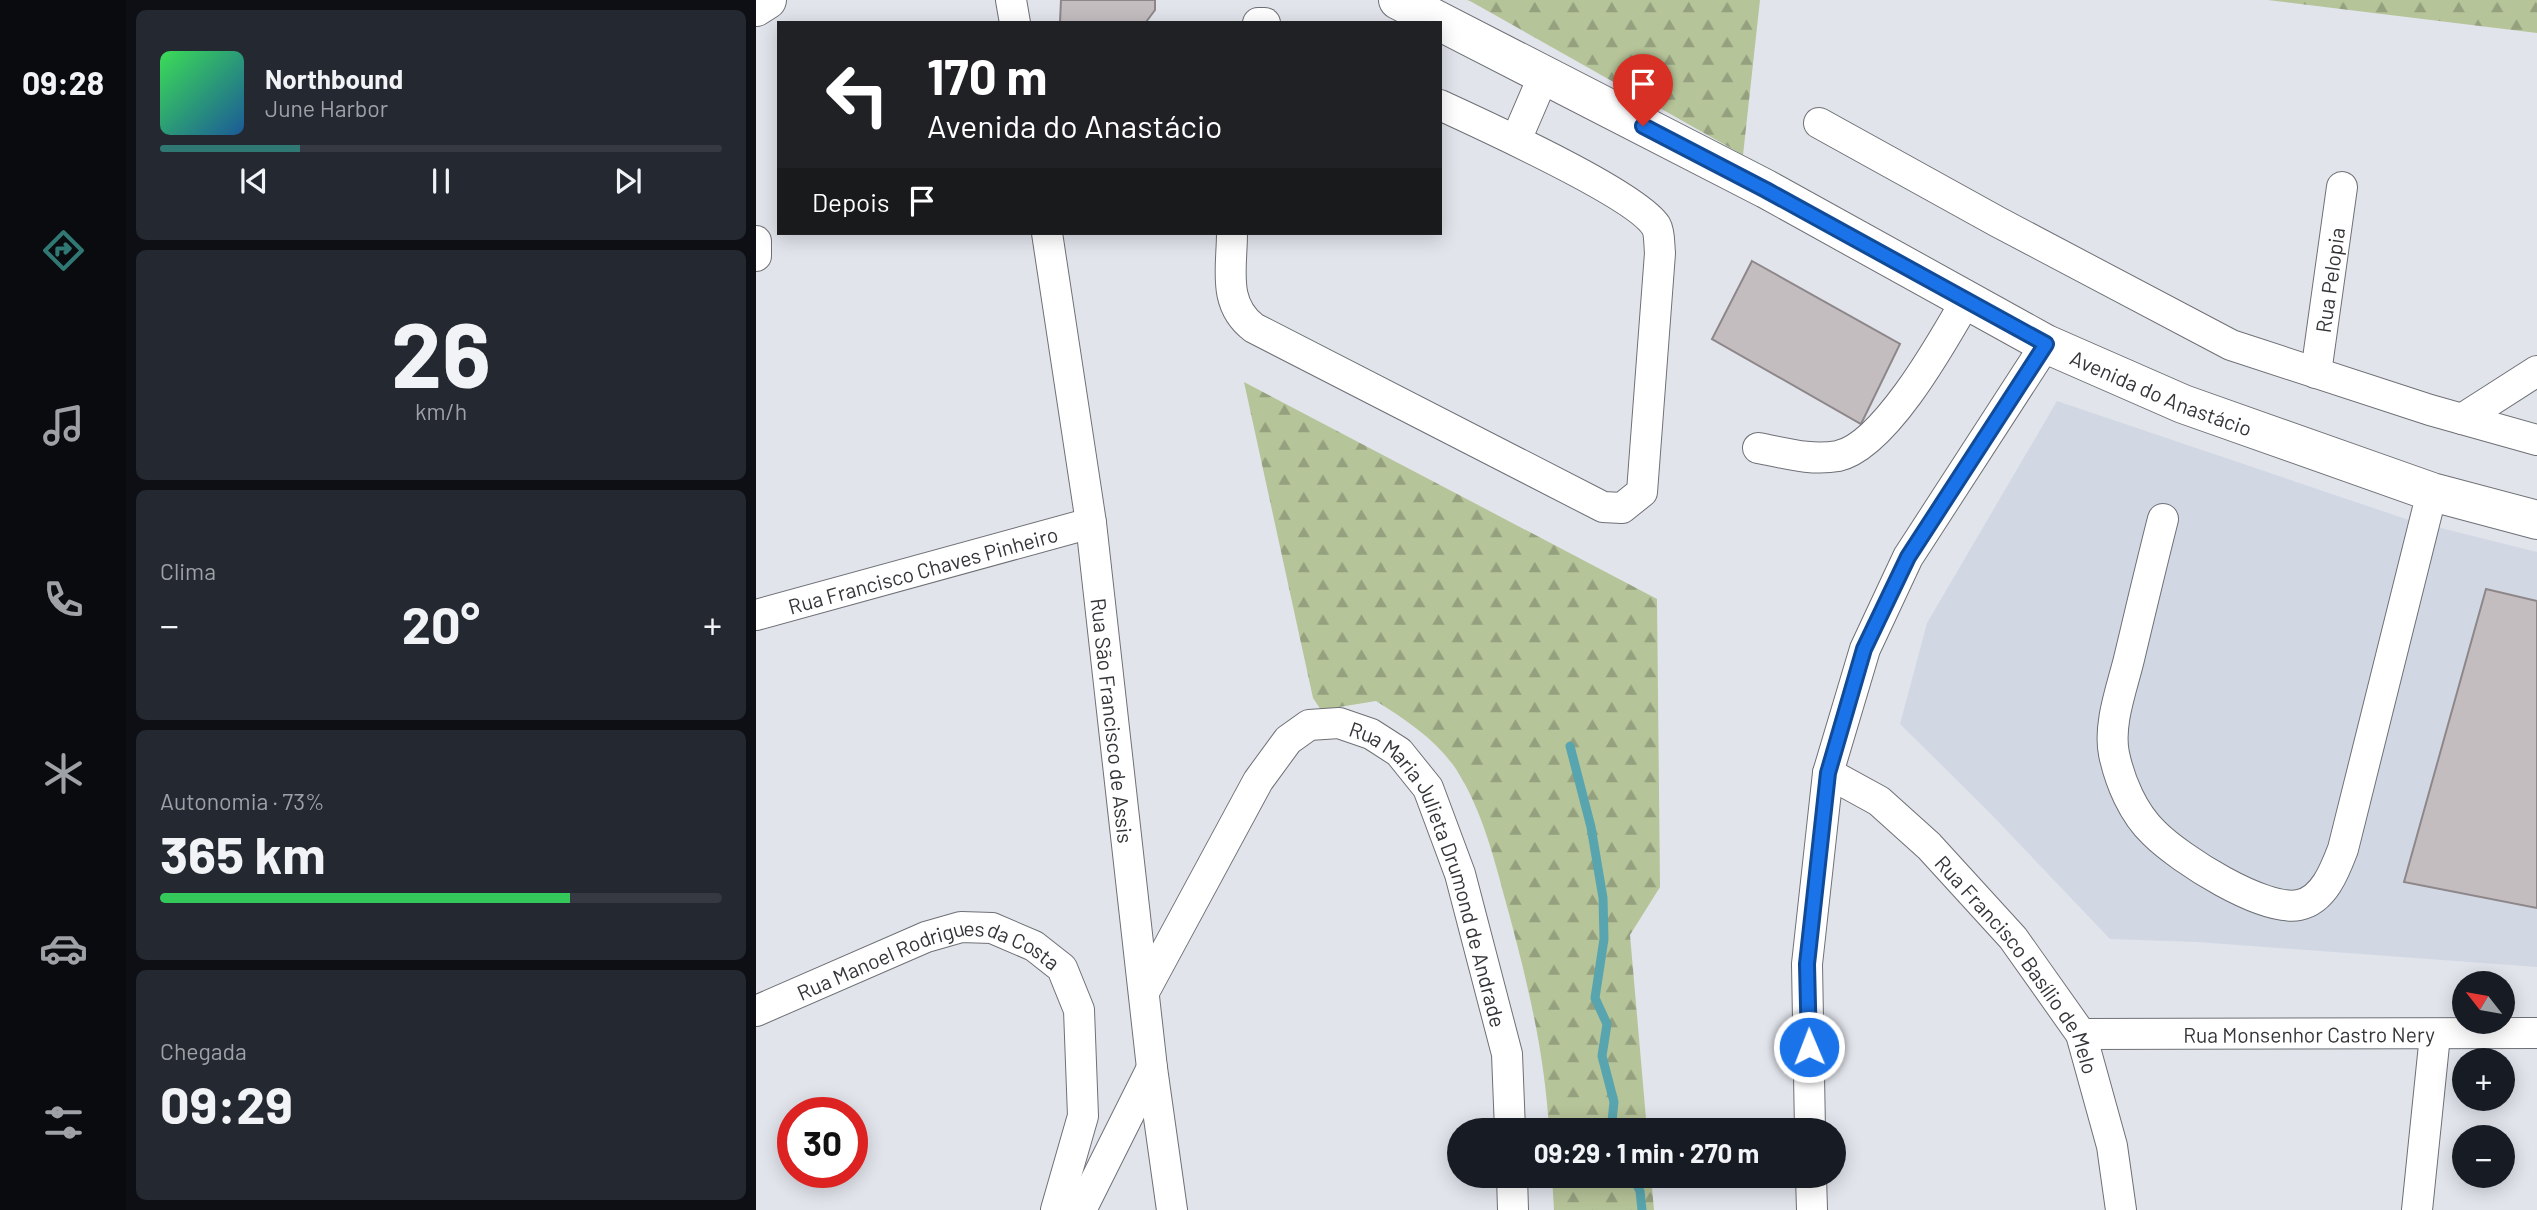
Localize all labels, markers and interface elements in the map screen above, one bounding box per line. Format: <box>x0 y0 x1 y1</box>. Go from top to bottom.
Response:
text: 170 m <box>927 46 1047 105</box>
icon: left <box>812 49 903 140</box>
pin <box>1613 54 1673 126</box>
text: 09:28 <box>22 63 104 101</box>
text: Northbound <box>265 63 403 94</box>
icon: arrive <box>1624 65 1662 103</box>
text: June Harbor <box>265 94 388 122</box>
text: Avenida do Anastácio <box>927 106 1223 144</box>
icon: previous <box>235 162 273 200</box>
icon: pause <box>422 162 460 200</box>
icon: next <box>609 162 647 200</box>
icon: arrive <box>903 182 941 220</box>
text: Depois <box>812 186 889 217</box>
icon: directions <box>39 226 88 275</box>
street label: Rua Pelopia <box>2309 226 2349 334</box>
text: 26 <box>391 297 491 406</box>
street label: Avenida do Anastácio <box>2067 344 2256 440</box>
text: km/h <box>415 397 467 425</box>
icon: music <box>39 401 88 450</box>
street label: Rua Francisco Chaves Pinheiro <box>785 520 1061 618</box>
text: Clima <box>160 557 216 585</box>
icon: phone <box>39 575 88 624</box>
text: 20° <box>402 592 480 654</box>
street label: Rua São Francisco de Assis <box>1087 596 1139 844</box>
text: − <box>160 601 179 647</box>
text: + <box>703 601 722 647</box>
street label: Rua Maria Julieta Drumond de Andrade <box>1346 715 1512 1030</box>
icon: climate <box>39 749 88 798</box>
text: Autonomia · 73% <box>160 787 325 815</box>
text: 365 km <box>160 822 326 884</box>
street label: Rua Francisco Basílio de Melo <box>1931 850 2104 1077</box>
street label: Rua Manoel Rodrigues da Costa <box>793 914 1065 1004</box>
icon: car <box>39 924 88 973</box>
north arrow <box>2452 971 2515 1034</box>
map controls <box>2452 971 2515 1188</box>
position arrow <box>1772 1010 1846 1084</box>
street label: Rua Monsenhor Castro Nery <box>2183 1021 2435 1046</box>
text: Chegada <box>160 1037 247 1065</box>
button: + <box>2452 1048 2515 1111</box>
text: 09:29 <box>160 1072 293 1134</box>
speed limit sign: 30 <box>777 1097 868 1188</box>
icon: filters <box>39 1098 88 1147</box>
button: − <box>2452 1125 2515 1188</box>
text: 09:29 · 1 min · 270 m <box>1534 1137 1759 1168</box>

